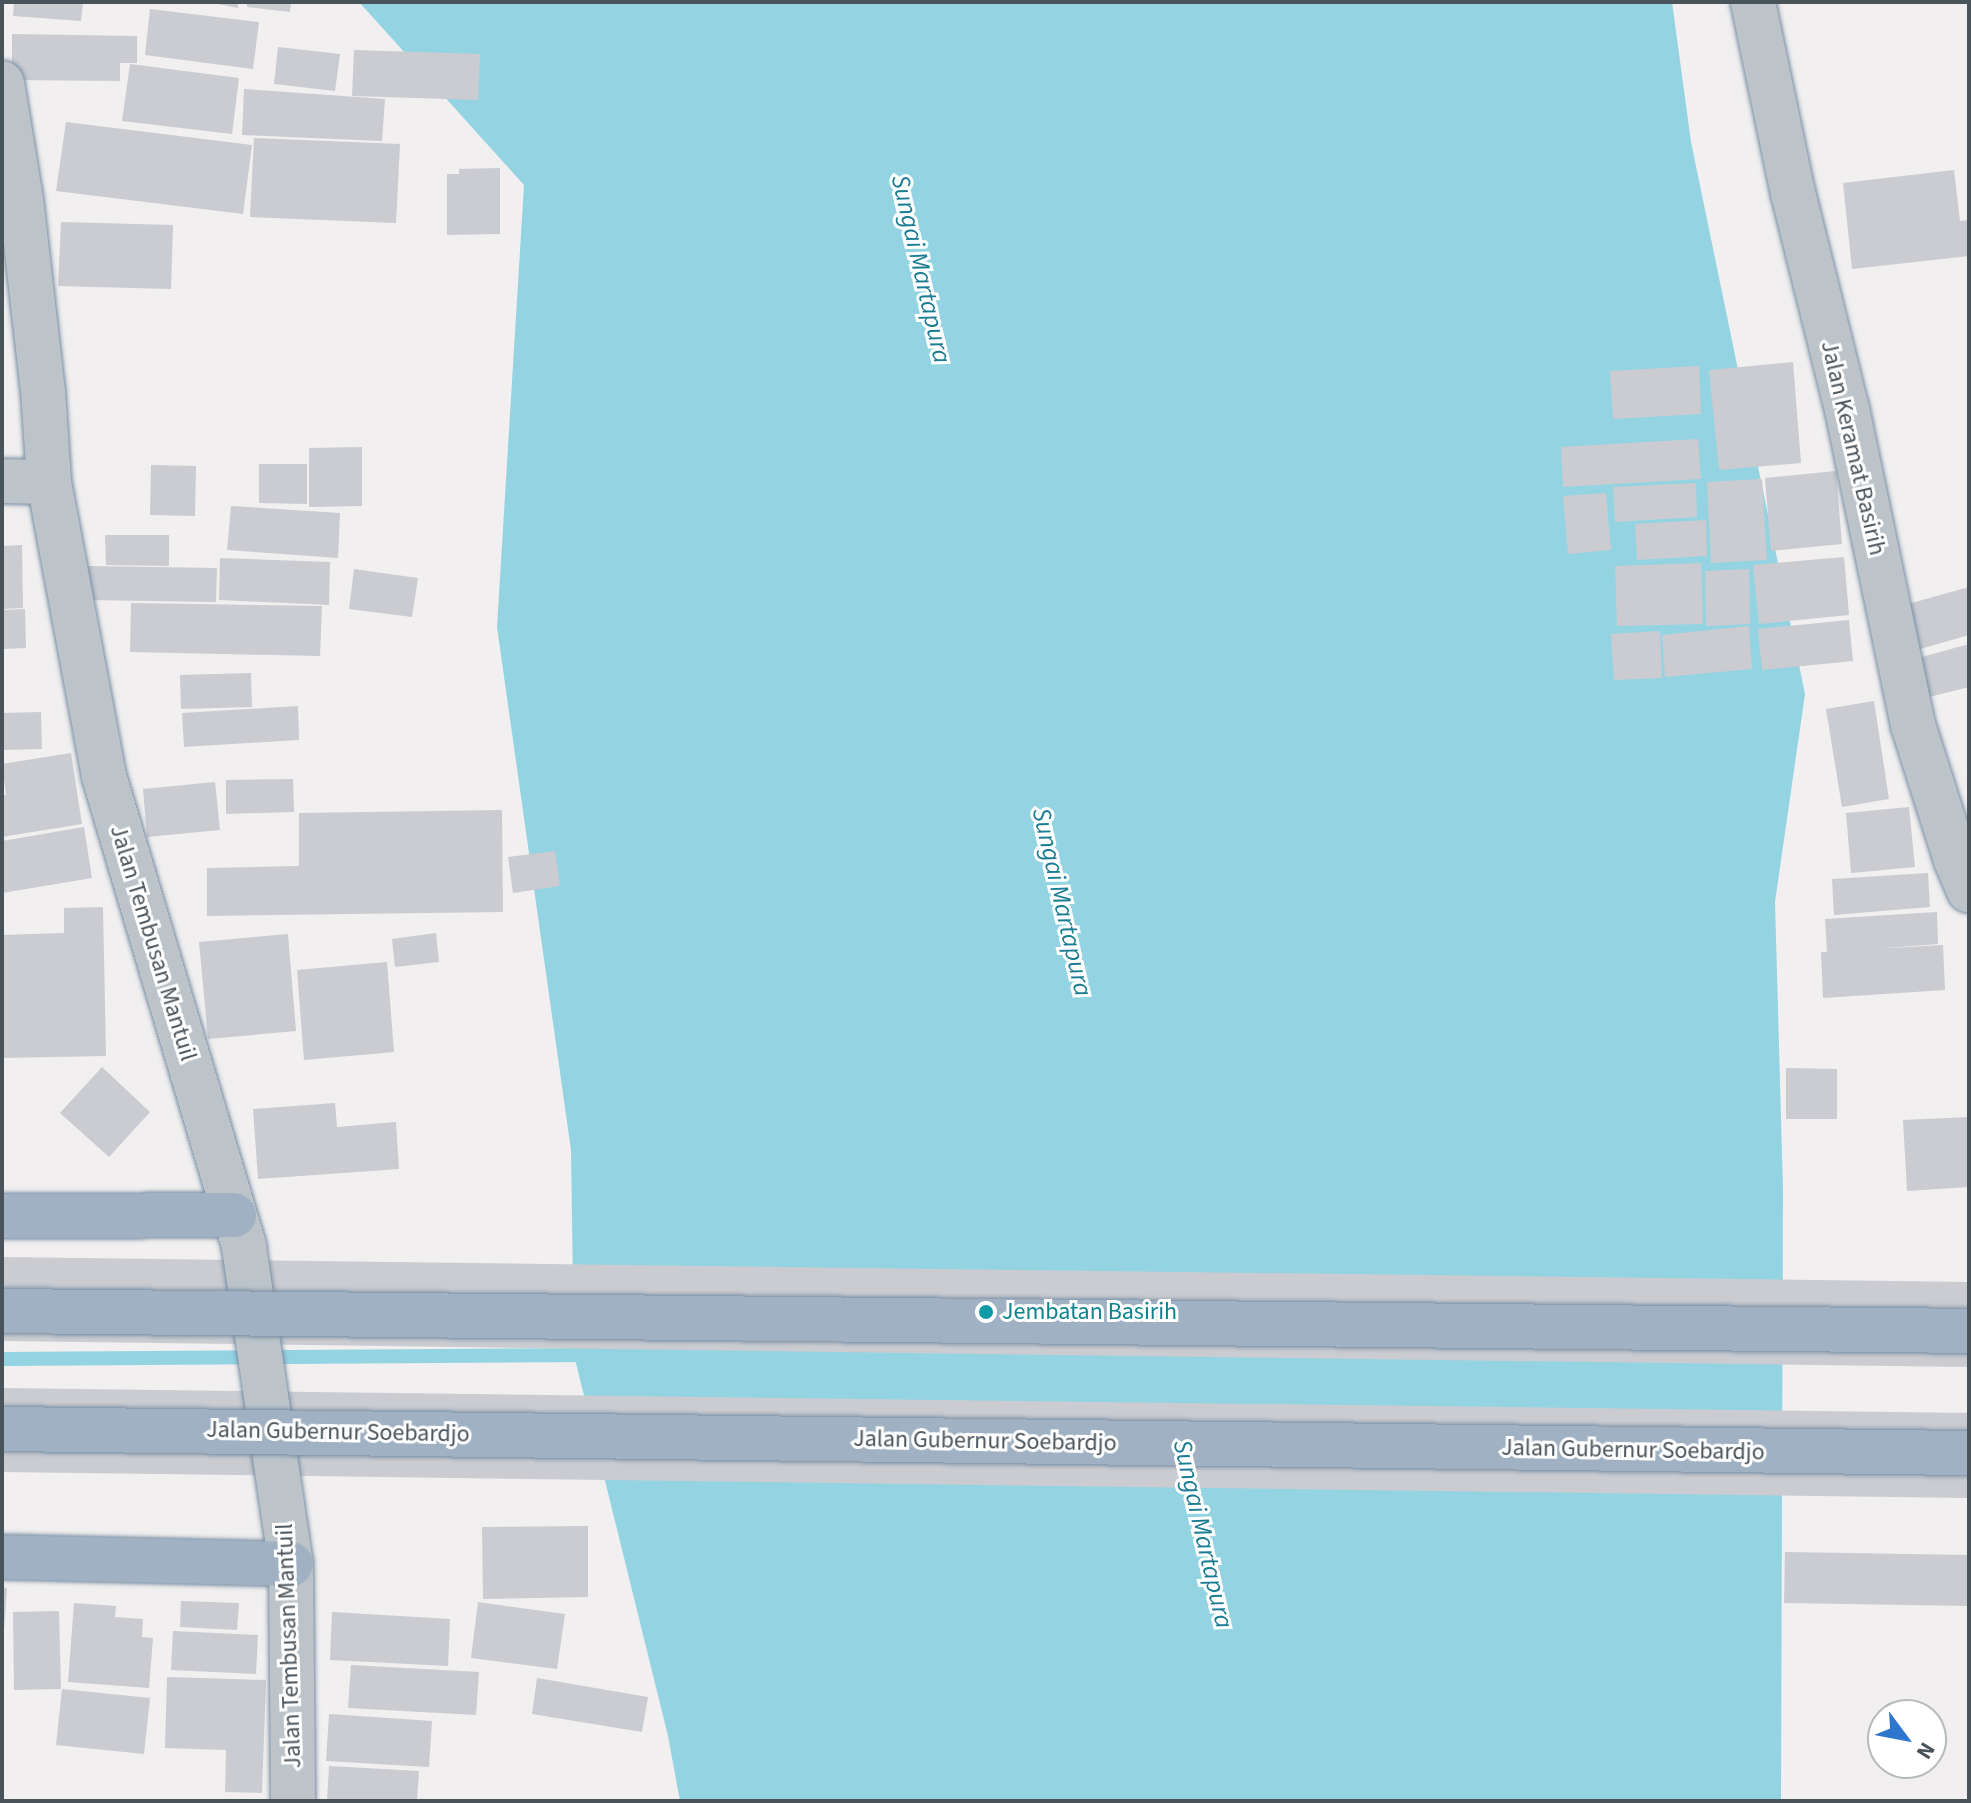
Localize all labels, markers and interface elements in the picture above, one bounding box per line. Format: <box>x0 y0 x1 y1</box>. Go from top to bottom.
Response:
water label: Sungai Martapura <box>884 172 958 366</box>
street label: Jalan Keramat Basirih <box>1814 338 1892 558</box>
water label: Sungai Martapura <box>1025 805 1099 999</box>
street label: Jalan Tembusan Mantuil <box>103 822 203 1064</box>
place label: Jembatan Basirih <box>1002 1298 1177 1326</box>
marker: Jembatan Basirih <box>977 1303 995 1321</box>
street label: Jalan Gubernur Soebardjo <box>206 1415 470 1449</box>
street label: Jalan Gubernur Soebardjo <box>853 1424 1117 1458</box>
street label: Jalan Gubernur Soebardjo <box>1501 1433 1765 1467</box>
water label: Sungai Martapura <box>1166 1437 1240 1631</box>
street label: Jalan Tembusan Mantuil <box>270 1523 308 1769</box>
north arrow <box>1867 1699 1947 1779</box>
text: N <box>1908 1736 1943 1765</box>

